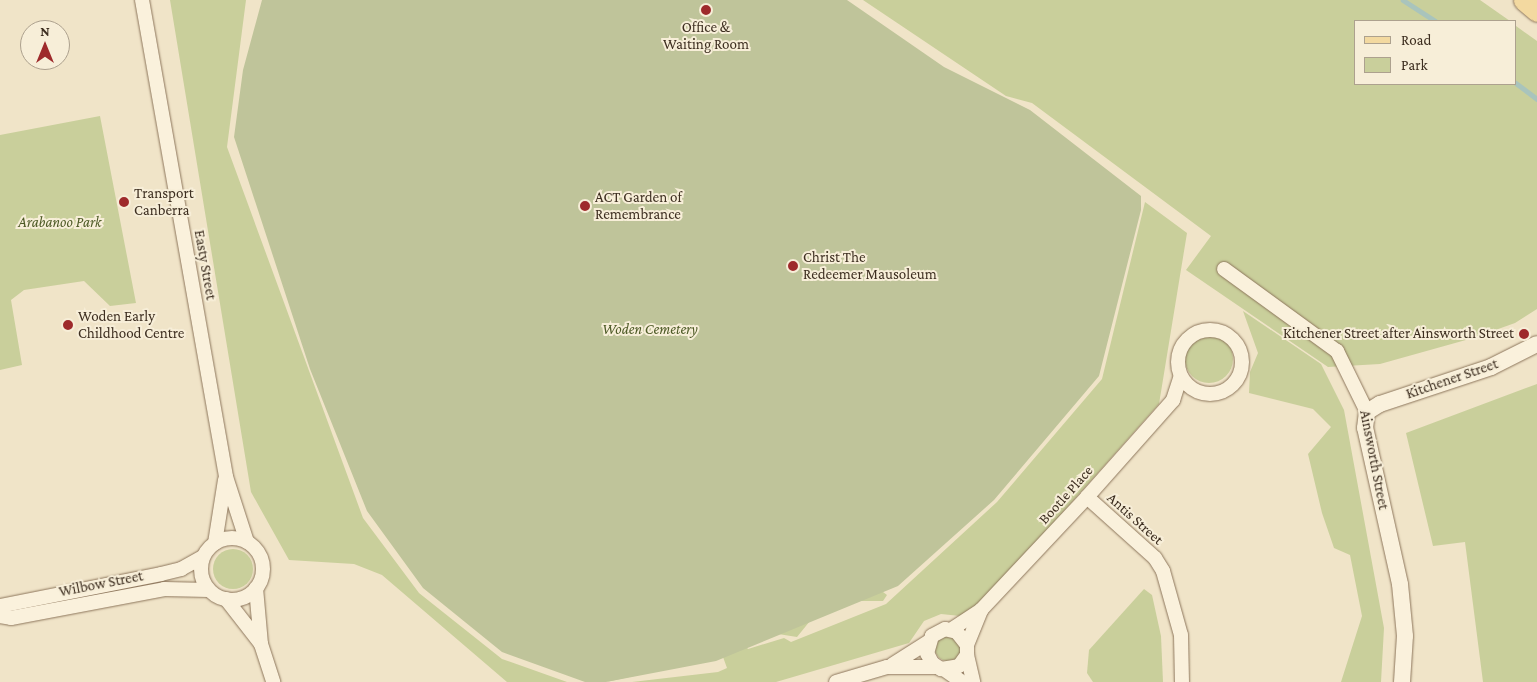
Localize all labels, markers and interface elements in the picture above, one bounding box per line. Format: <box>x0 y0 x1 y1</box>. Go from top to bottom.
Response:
marker: Office & Waiting Room <box>700 4 712 16</box>
place label: Office & Waiting Room <box>663 18 749 53</box>
north arrow <box>20 20 70 70</box>
legend <box>1354 20 1517 85</box>
text: N <box>40 23 50 39</box>
text: Road <box>1401 32 1431 48</box>
text: Park <box>1401 57 1428 73</box>
place label: Transport Canberra <box>134 184 194 219</box>
place label: ACT Garden of Remembrance <box>595 188 682 223</box>
marker: Transport Canberra <box>118 196 130 208</box>
marker: ACT Garden of Remembrance <box>579 200 591 212</box>
park label: Arabanoo Park <box>18 214 102 232</box>
street label: Easty Street <box>190 229 220 301</box>
place label: Christ The Redeemer Mausoleum <box>803 248 937 283</box>
marker: Christ The Redeemer Mausoleum <box>787 260 799 272</box>
place label: Woden Early Childhood Centre <box>78 307 184 342</box>
marker: Woden Early Childhood Centre <box>62 319 74 331</box>
park label: Woden Cemetery <box>602 321 698 339</box>
place label: Kitchener Street after Ainsworth Street <box>1283 325 1514 343</box>
marker: Kitchener Street after Ainsworth Street <box>1518 328 1530 340</box>
street label: Kitchener Street <box>1404 355 1500 403</box>
street label: Ainsworth Street <box>1356 409 1392 511</box>
street label: Bootle Place <box>1035 462 1097 528</box>
street label: Antis Street <box>1103 489 1167 549</box>
street label: Wilbow Street <box>57 567 145 601</box>

